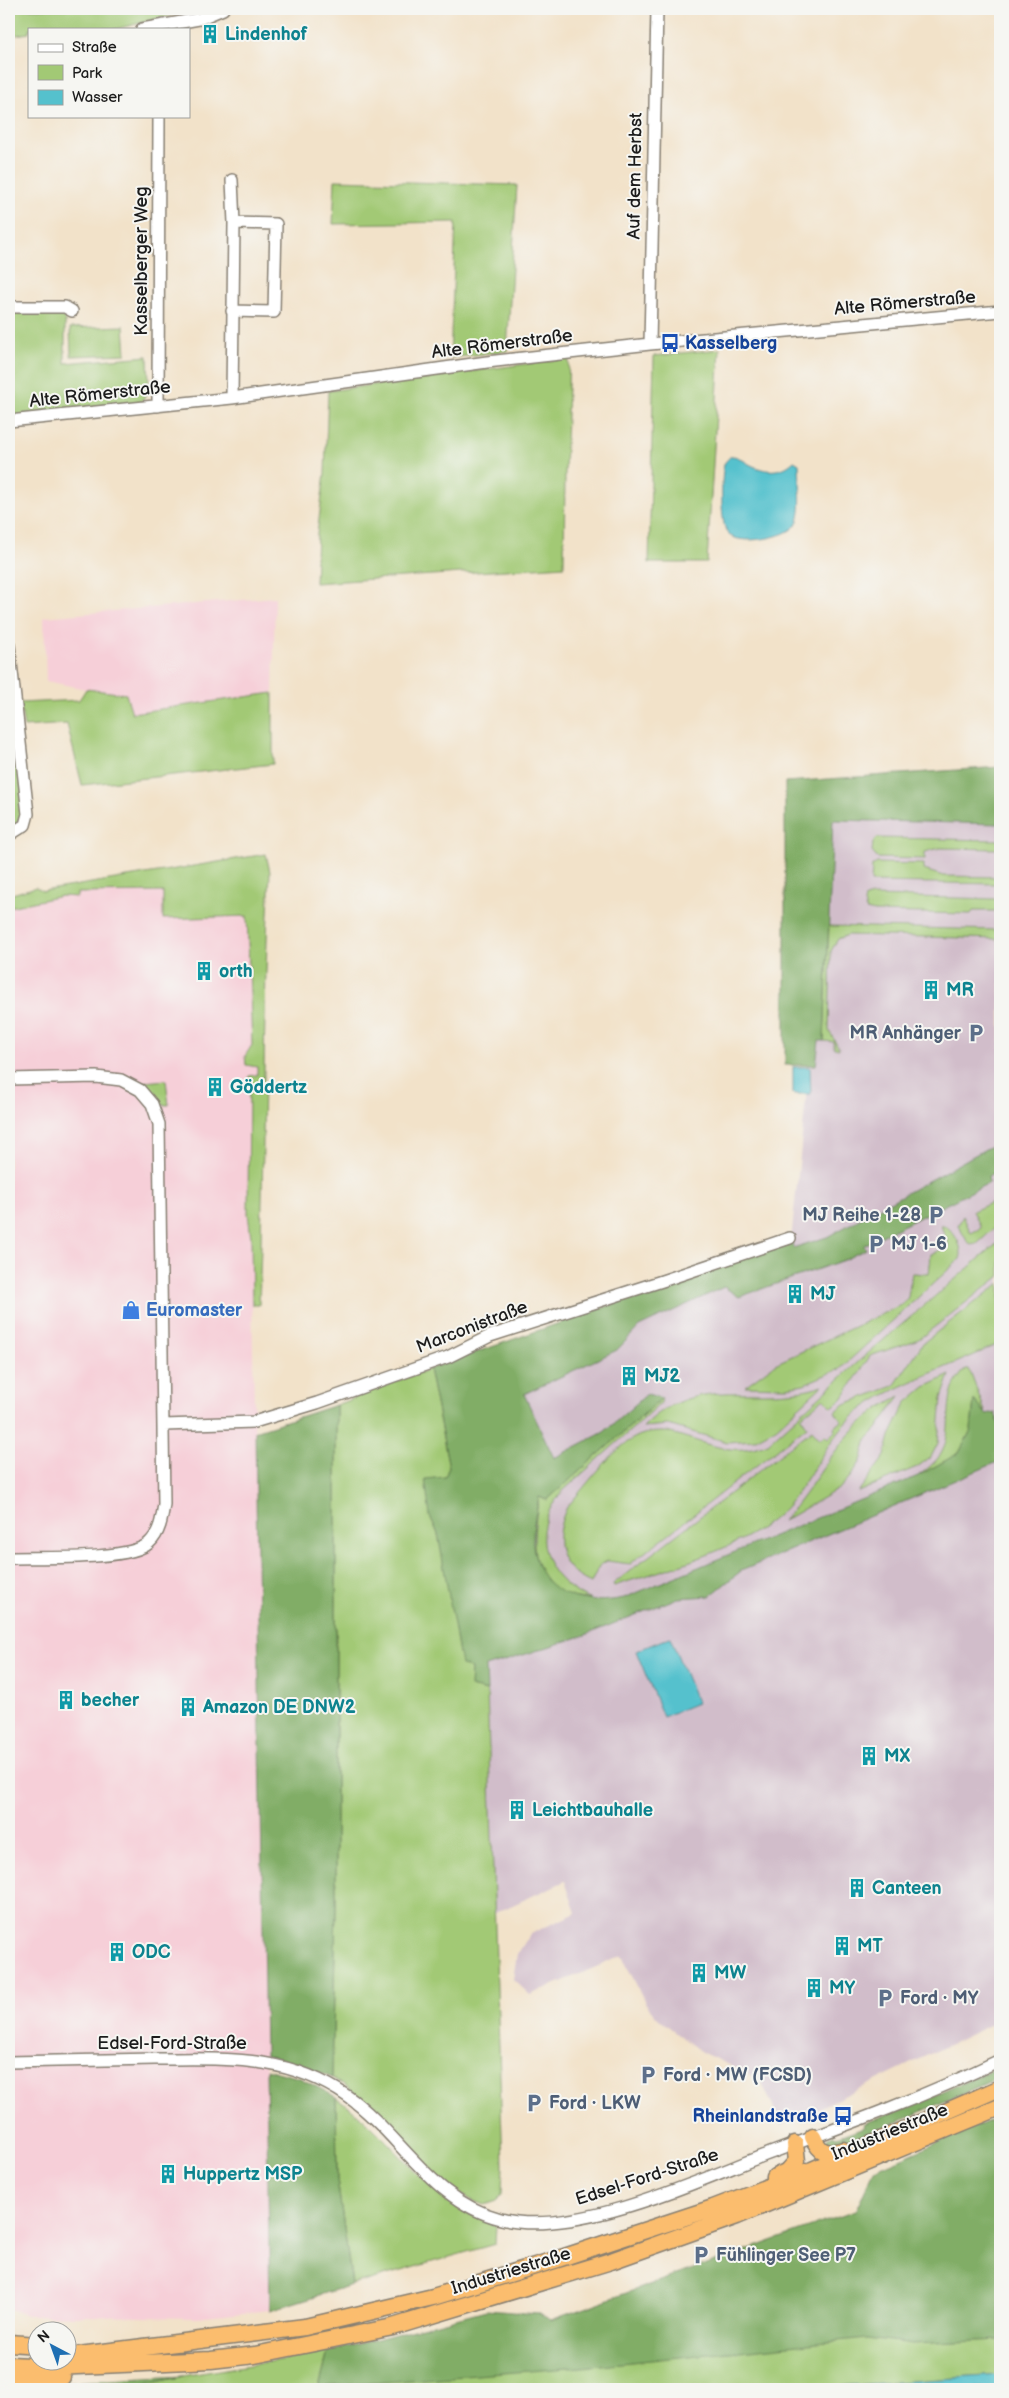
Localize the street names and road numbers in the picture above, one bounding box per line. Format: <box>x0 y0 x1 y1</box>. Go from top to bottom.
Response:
street label: Auf dem Herbst <box>623 112 647 240</box>
street label: Kasselberger Weg <box>131 186 152 336</box>
street label: Alte Römerstraße <box>833 286 977 320</box>
street label: Alte Römerstraße <box>430 325 574 363</box>
street label: Alte Römerstraße <box>28 376 172 412</box>
street label: Marconistraße <box>413 1296 531 1358</box>
street label: Edsel-Ford-Straße <box>97 2033 247 2054</box>
street label: Industriestraße <box>829 2099 951 2165</box>
street label: Edsel-Ford-Straße <box>573 2144 722 2210</box>
street label: Industriestraße <box>449 2243 573 2299</box>

